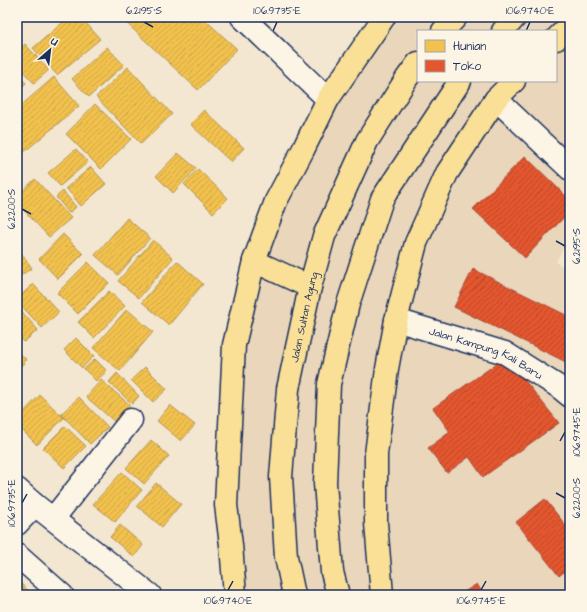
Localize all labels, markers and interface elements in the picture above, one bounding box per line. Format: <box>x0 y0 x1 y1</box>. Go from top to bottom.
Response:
text: 6.2195°S <box>126 4 163 18</box>
text: 106.9735°E <box>253 4 301 18</box>
text: 106.9740°E <box>506 4 554 18</box>
north arrow <box>30 30 70 70</box>
legend <box>417 30 557 82</box>
text: U <box>47 33 61 50</box>
text: Hunian <box>453 38 486 55</box>
text: Toko <box>453 58 482 75</box>
text: 6.2200°S <box>5 188 19 229</box>
text: 6.2195°S <box>570 227 584 264</box>
street label: Jalan Sultan Agung <box>286 270 322 364</box>
street label: Jalan Kampung Kali Baru <box>427 323 546 383</box>
text: 106.9745°E <box>570 407 584 457</box>
text: 6.2200°S <box>570 477 584 518</box>
text: 106.9735°E <box>5 479 19 527</box>
text: 106.9740°E <box>204 594 252 608</box>
text: 106.9745°E <box>456 594 506 608</box>

